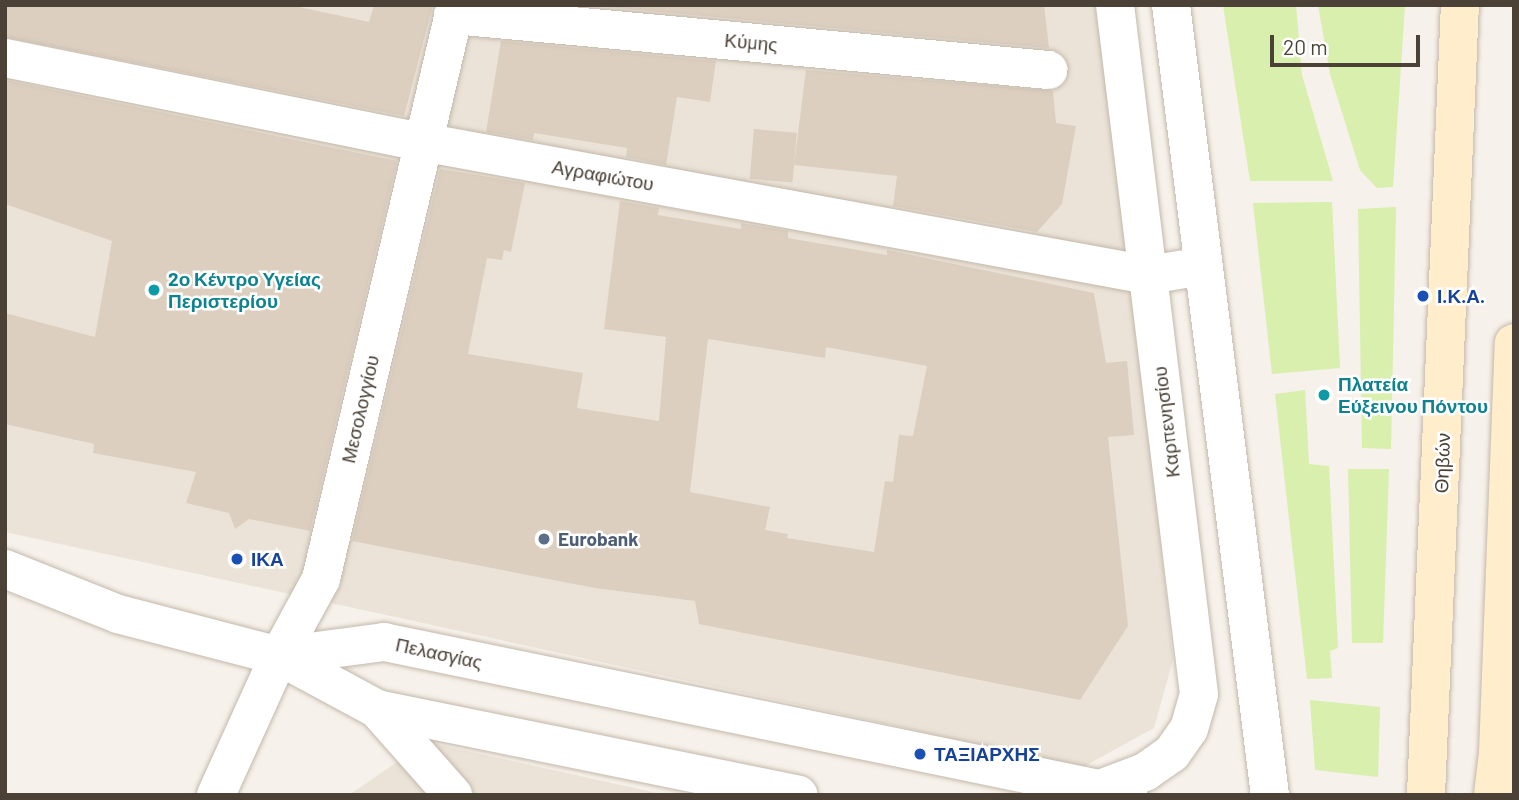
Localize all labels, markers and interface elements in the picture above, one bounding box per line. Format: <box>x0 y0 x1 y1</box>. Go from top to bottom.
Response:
scale bar <box>1274 21 1424 65</box>
street label: Κύμης <box>724 28 778 56</box>
text: 20 m <box>1283 34 1328 59</box>
street label: Αγραφιώτου <box>550 155 656 195</box>
place label: 2ο Κέντρο Υγείας Περιστερίου <box>168 268 321 312</box>
marker: 2ο Κέντρο Υγείας Περιστερίου <box>146 282 162 298</box>
place label: Ι.Κ.Α. <box>1437 285 1485 307</box>
marker: Ι.Κ.Α. <box>1415 288 1431 304</box>
street label: Μεσολογγίου <box>336 353 384 465</box>
street label: Καρπενησίου <box>1148 365 1184 479</box>
place label: Πλατεία Εύξεινου Πόντου <box>1338 373 1488 417</box>
marker: Πλατεία Εύξεινου Πόντου <box>1316 387 1332 403</box>
street label: Θηβών <box>1430 432 1454 494</box>
place label: Eurobank <box>558 528 638 550</box>
marker: Eurobank <box>536 531 552 547</box>
place label: ΙΚΑ <box>251 548 284 570</box>
marker: ΙΚΑ <box>229 551 245 567</box>
street label: Πελασγίας <box>394 633 484 673</box>
place label: ΤΑΞΙΑΡΧΗΣ <box>934 743 1040 765</box>
marker: ΤΑΞΙΑΡΧΗΣ <box>912 746 928 762</box>

